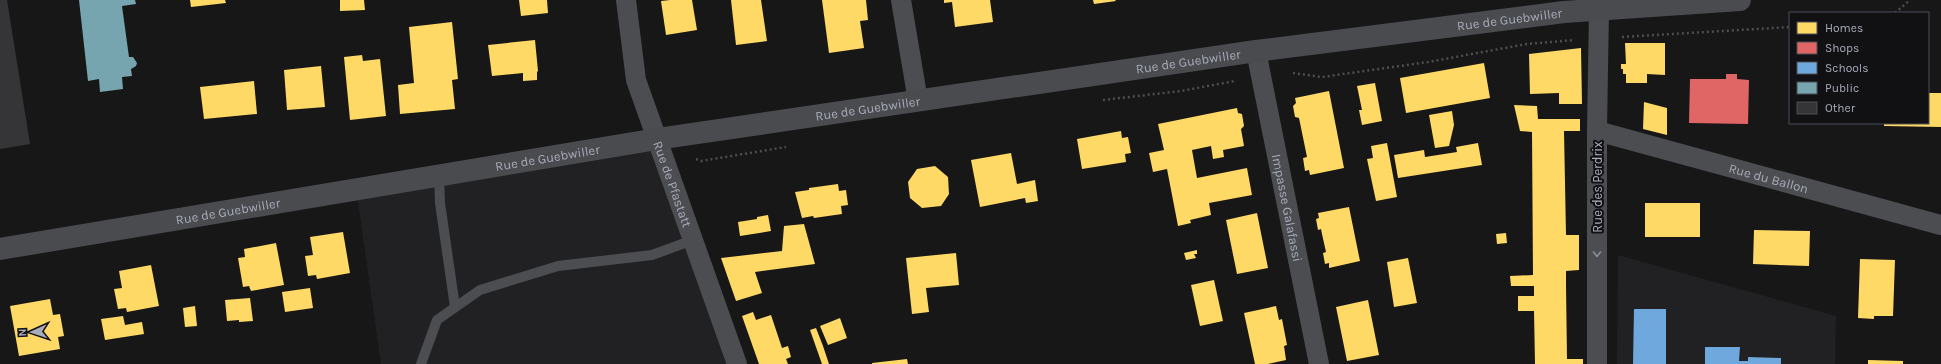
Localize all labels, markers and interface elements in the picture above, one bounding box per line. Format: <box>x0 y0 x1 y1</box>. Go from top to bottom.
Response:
street label: Rue de Guebwiller <box>1456 5 1563 33</box>
legend <box>1789 12 1929 124</box>
text: Homes <box>1825 21 1863 35</box>
text: Shops <box>1825 41 1859 55</box>
street label: Rue de Guebwiller <box>1135 46 1242 77</box>
text: Schools <box>1825 61 1868 75</box>
text: Public <box>1825 81 1859 95</box>
street label: Rue de Guebwiller <box>814 93 921 124</box>
text: Other <box>1825 101 1856 115</box>
street label: Rue de Pfastatt <box>650 139 695 229</box>
street label: Rue des Perdrix <box>1590 141 1605 233</box>
street label: Rue de Guebwiller <box>494 142 601 174</box>
street label: Impasse Galafassi <box>1269 153 1305 263</box>
street label: Rue du Ballon <box>1727 160 1810 196</box>
street label: Rue de Guebwiller <box>175 195 282 227</box>
one-way arrow <box>1593 251 1601 257</box>
north arrow <box>12 312 52 352</box>
text: N <box>16 328 29 337</box>

